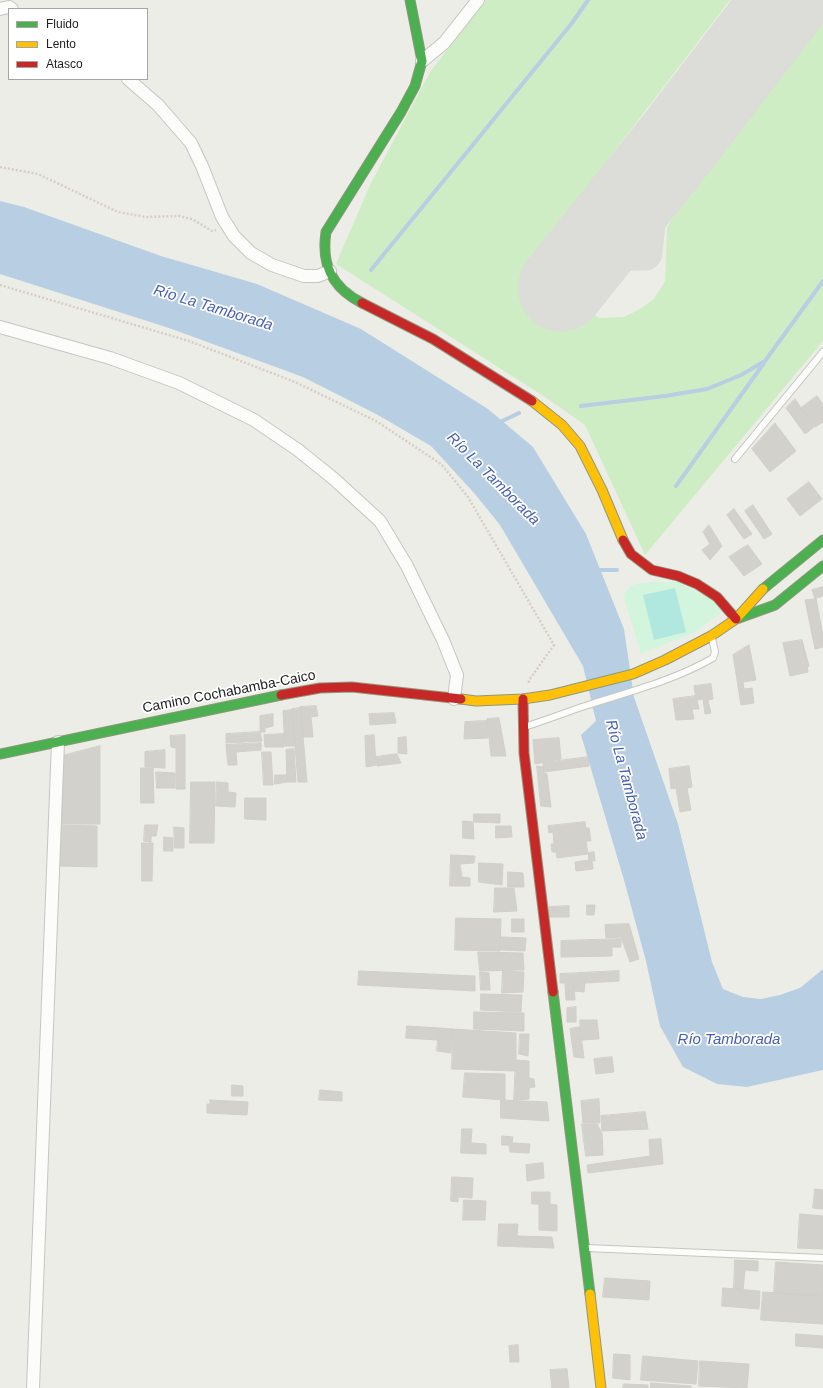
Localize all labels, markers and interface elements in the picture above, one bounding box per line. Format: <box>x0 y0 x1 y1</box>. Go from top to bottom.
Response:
legend <box>8 8 148 80</box>
text: Fluido <box>46 17 79 31</box>
text: Lento <box>46 37 76 51</box>
text: Atasco <box>46 57 83 71</box>
water label: Río La Tamborada <box>151 281 275 335</box>
water label: Río La Tamborada <box>443 429 543 529</box>
street label: Camino Cochabamba-Caico <box>141 667 317 717</box>
water label: Río La Tamborada <box>601 718 651 842</box>
water label: Río Tamborada <box>678 1031 780 1049</box>

